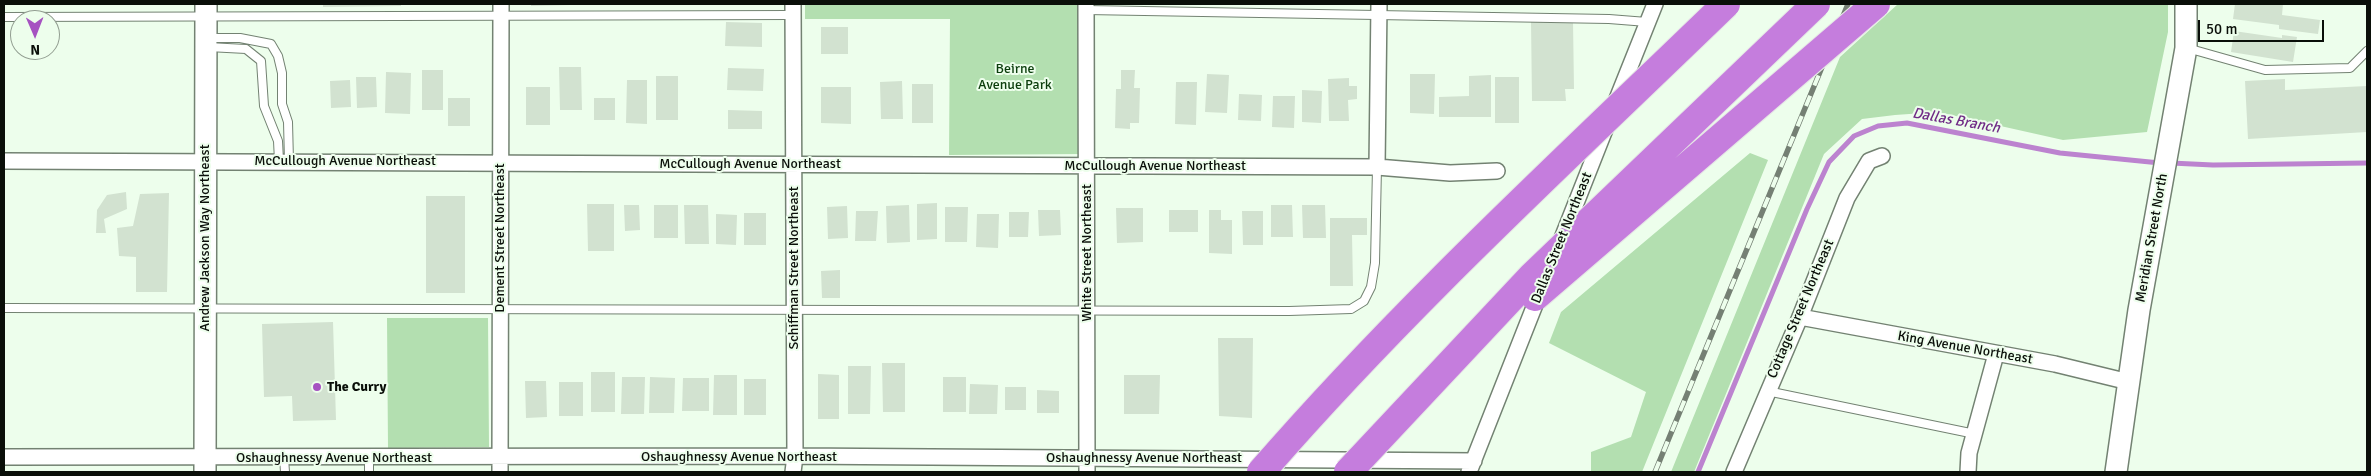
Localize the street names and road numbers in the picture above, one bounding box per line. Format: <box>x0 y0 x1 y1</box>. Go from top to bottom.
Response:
street label: Andrew Jackson Way Northeast <box>197 144 213 332</box>
street label: McCullough Avenue Northeast <box>254 153 436 169</box>
street label: McCullough Avenue Northeast <box>659 156 841 172</box>
street label: McCullough Avenue Northeast <box>1064 158 1246 174</box>
street label: Dement Street Northeast <box>492 163 508 313</box>
street label: Dallas Street Northeast <box>1528 170 1596 306</box>
street label: Meridian Street North <box>2132 172 2172 304</box>
street label: White Street Northeast <box>1079 184 1095 322</box>
street label: Schiffman Street Northeast <box>786 186 802 350</box>
street label: Cottage Street Northeast <box>1764 237 1838 381</box>
street label: King Avenue Northeast <box>1896 328 2034 368</box>
street label: Oshaughnessy Avenue Northeast <box>641 449 837 465</box>
street label: Oshaughnessy Avenue Northeast <box>236 450 432 466</box>
street label: Oshaughnessy Avenue Northeast <box>1046 450 1242 466</box>

